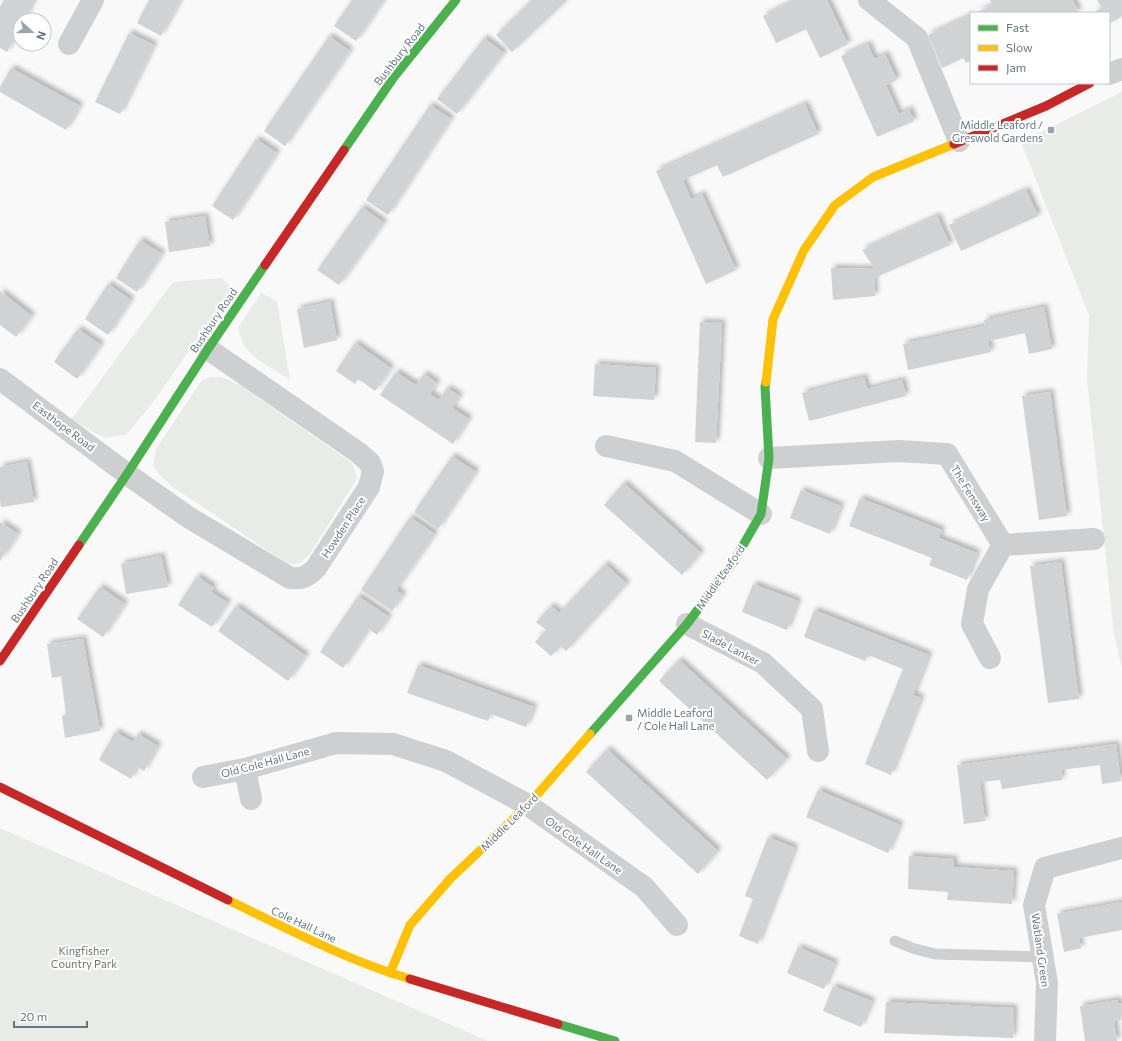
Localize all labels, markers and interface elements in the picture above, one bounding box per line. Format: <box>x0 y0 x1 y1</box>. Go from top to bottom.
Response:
north arrow <box>12 12 52 52</box>
legend <box>970 12 1110 84</box>
street label: Bushbury Road <box>371 20 427 88</box>
text: Fast <box>1006 20 1029 34</box>
text: N <box>34 30 49 42</box>
text: Slow <box>1006 40 1033 54</box>
text: Jam <box>1006 60 1026 75</box>
place label: Middle Leaford / Greswold Gardens <box>952 118 1043 144</box>
marker: Middle Leaford / Greswold Gardens <box>1046 125 1056 135</box>
street label: Bushbury Road <box>187 285 239 355</box>
street label: Easthope Road <box>30 398 98 454</box>
street label: The Fensway <box>948 462 994 524</box>
street label: Howden Place <box>318 494 368 560</box>
street label: Middle Leaford <box>693 542 747 612</box>
street label: Bushbury Road <box>8 555 60 625</box>
street label: Slade Lanker <box>700 626 763 668</box>
place label: Middle Leaford / Cole Hall Lane <box>637 706 715 732</box>
marker: Middle Leaford / Cole Hall Lane <box>624 713 634 723</box>
street label: Old Cole Hall Lane <box>219 744 311 780</box>
street label: Middle Leaford <box>478 791 540 853</box>
street label: Old Cole Hall Lane <box>543 814 625 877</box>
street label: Cole Hall Lane <box>269 903 339 945</box>
street label: Watland Green <box>1029 912 1053 988</box>
park label: Kingfisher Country Park <box>51 944 117 970</box>
scale bar <box>14 1003 87 1029</box>
text: 20 m <box>20 1009 47 1023</box>

